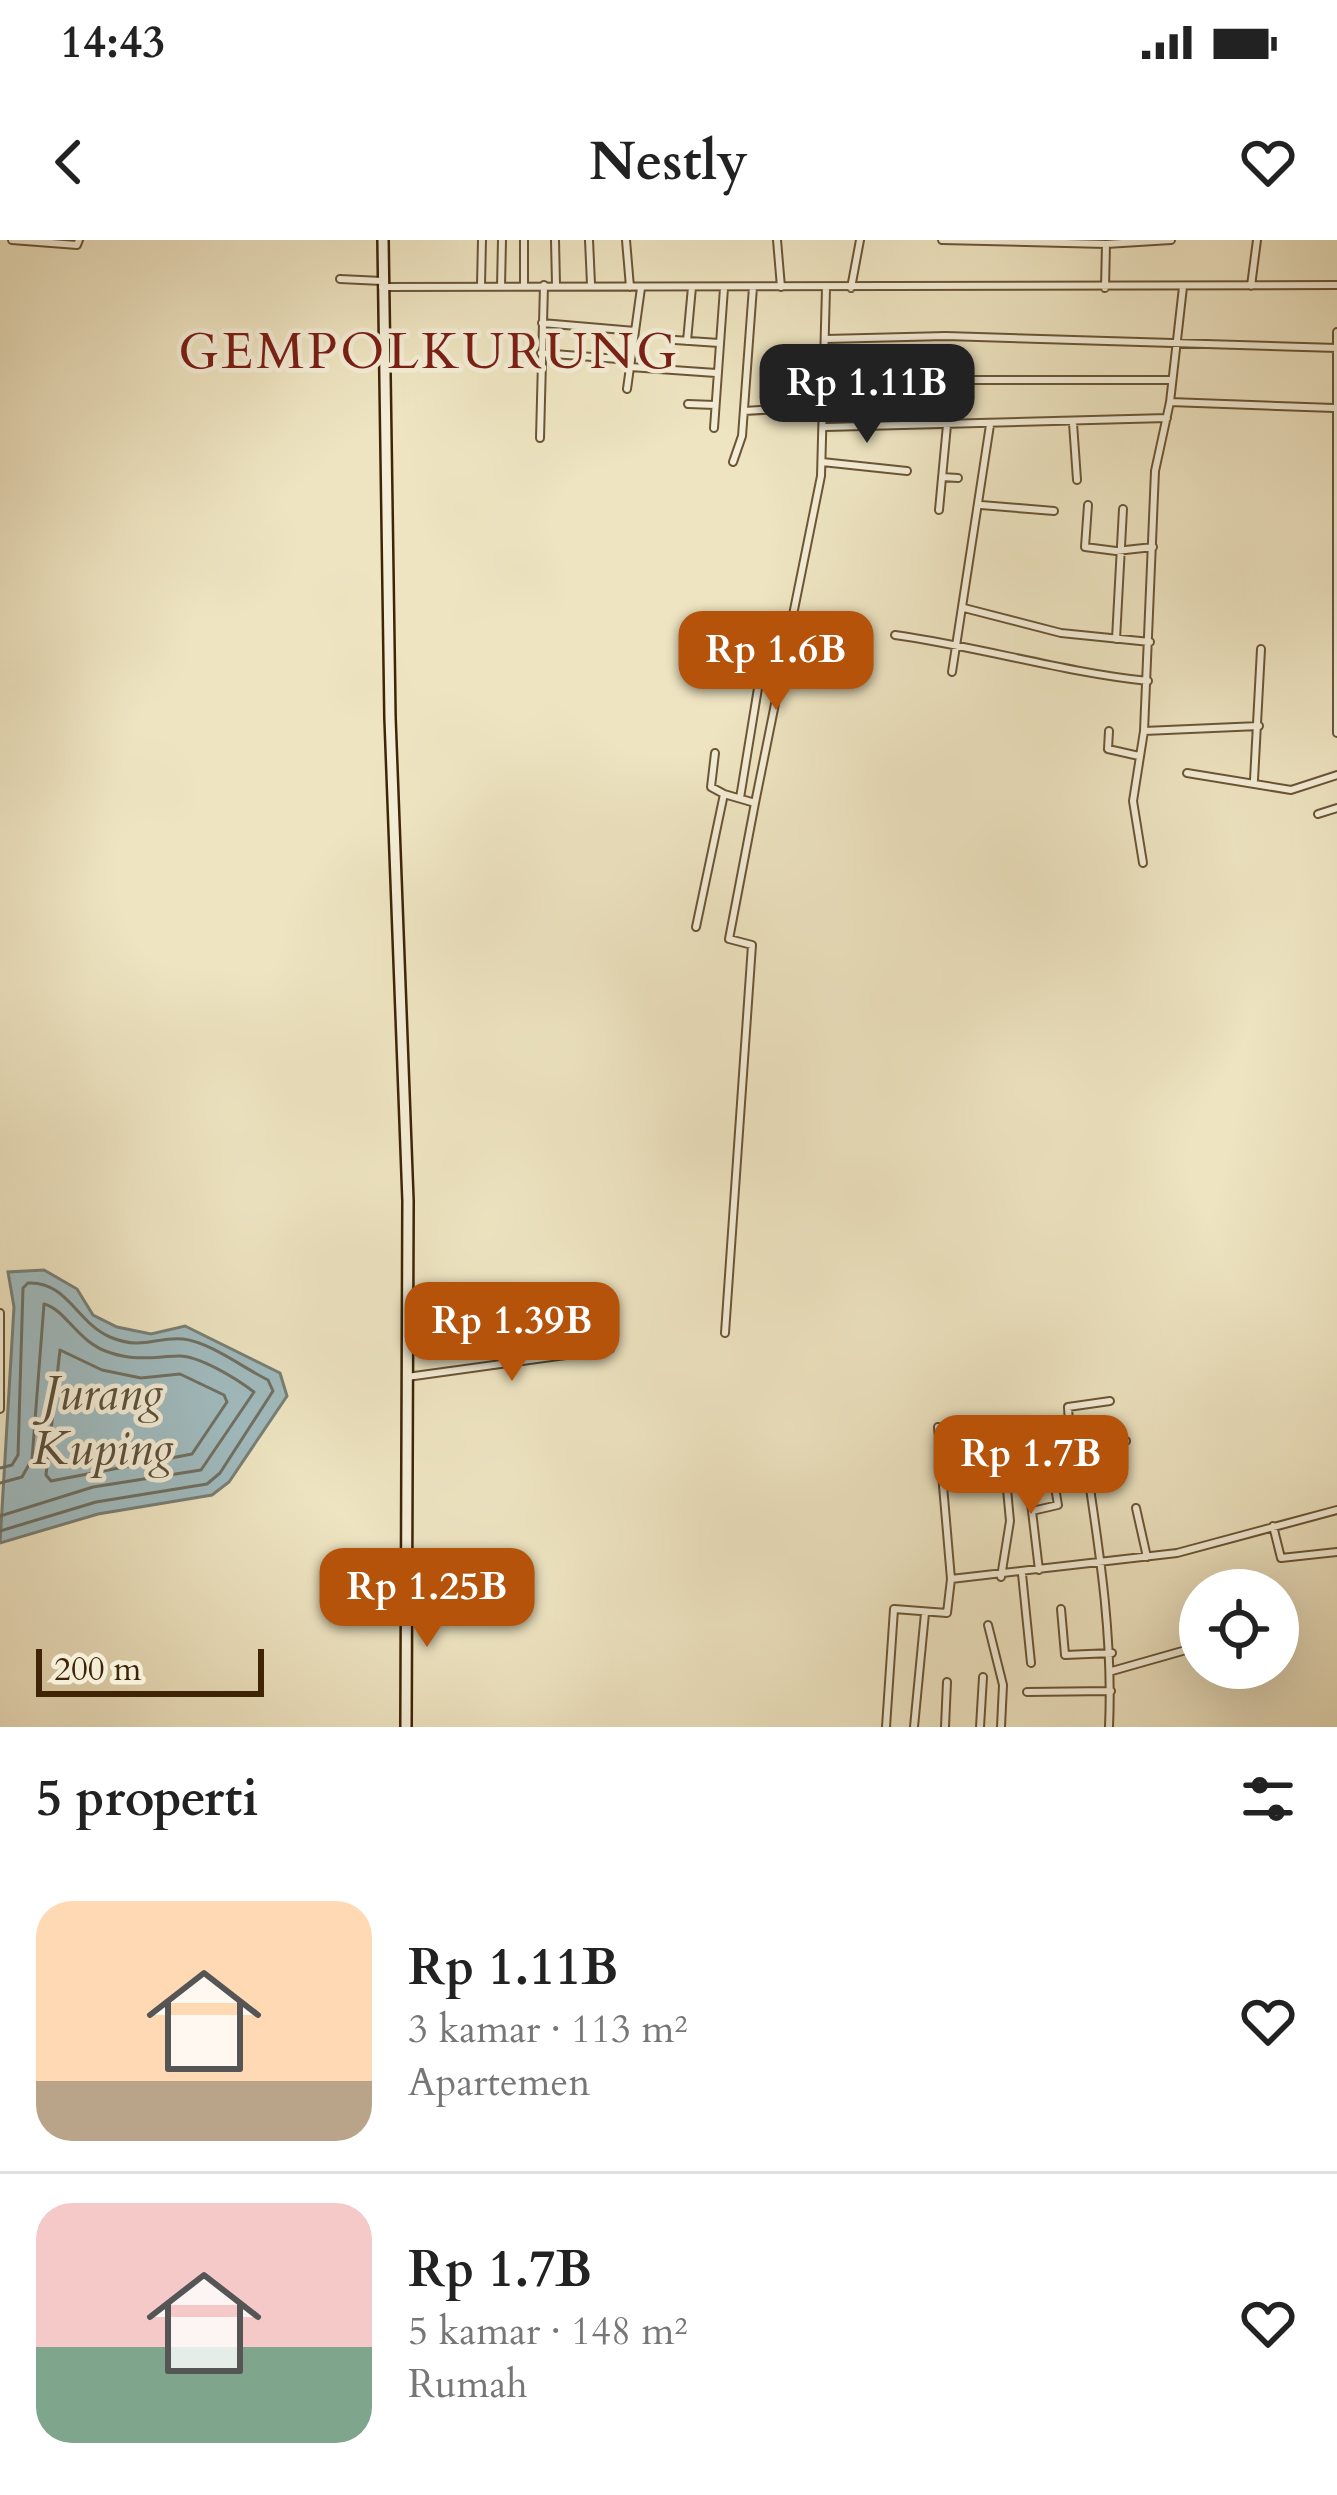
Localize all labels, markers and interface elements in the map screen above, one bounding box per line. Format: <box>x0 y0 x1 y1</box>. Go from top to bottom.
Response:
text: 14:43 <box>60 12 165 73</box>
text: Nestly <box>589 126 748 199</box>
icon: back <box>36 129 102 195</box>
icon: heart <box>1235 129 1301 195</box>
district label: GEMPOLKURUNG <box>178 317 680 387</box>
pin: Rp 1.11B <box>743 344 991 446</box>
text: Rp 1.11B <box>787 356 947 409</box>
pin: Rp 1.6B <box>665 611 887 713</box>
text: Rp 1.6B <box>706 623 846 676</box>
pin: Rp 1.39B <box>388 1282 636 1384</box>
text: Rp 1.39B <box>432 1294 592 1347</box>
water label: Jurang Kuping <box>32 1361 174 1481</box>
pin: Rp 1.7B <box>920 1415 1142 1517</box>
text: Rp 1.7B <box>961 1427 1101 1480</box>
pin: Rp 1.25B <box>303 1548 551 1650</box>
text: Rp 1.25B <box>347 1560 507 1613</box>
map controls <box>1179 1569 1299 1689</box>
button: locate <box>1179 1569 1299 1689</box>
scale bar <box>36 1643 264 1696</box>
text: 200 m <box>54 1647 141 1692</box>
text: 5 properti <box>36 1764 259 1834</box>
icon: filters <box>1235 1766 1301 1832</box>
text: Rp 1.11B <box>408 1933 618 2003</box>
icon: home <box>132 1949 276 2093</box>
icon: heart <box>1235 1988 1301 2054</box>
text: 3 kamar · 113 m² <box>408 2003 688 2056</box>
text: Apartemen <box>408 2056 590 2109</box>
text: Rp 1.7B <box>408 2235 592 2305</box>
icon: home <box>132 2251 276 2395</box>
icon: heart <box>1235 2290 1301 2356</box>
text: 5 kamar · 148 m² <box>408 2305 688 2358</box>
text: Rumah <box>408 2358 528 2411</box>

